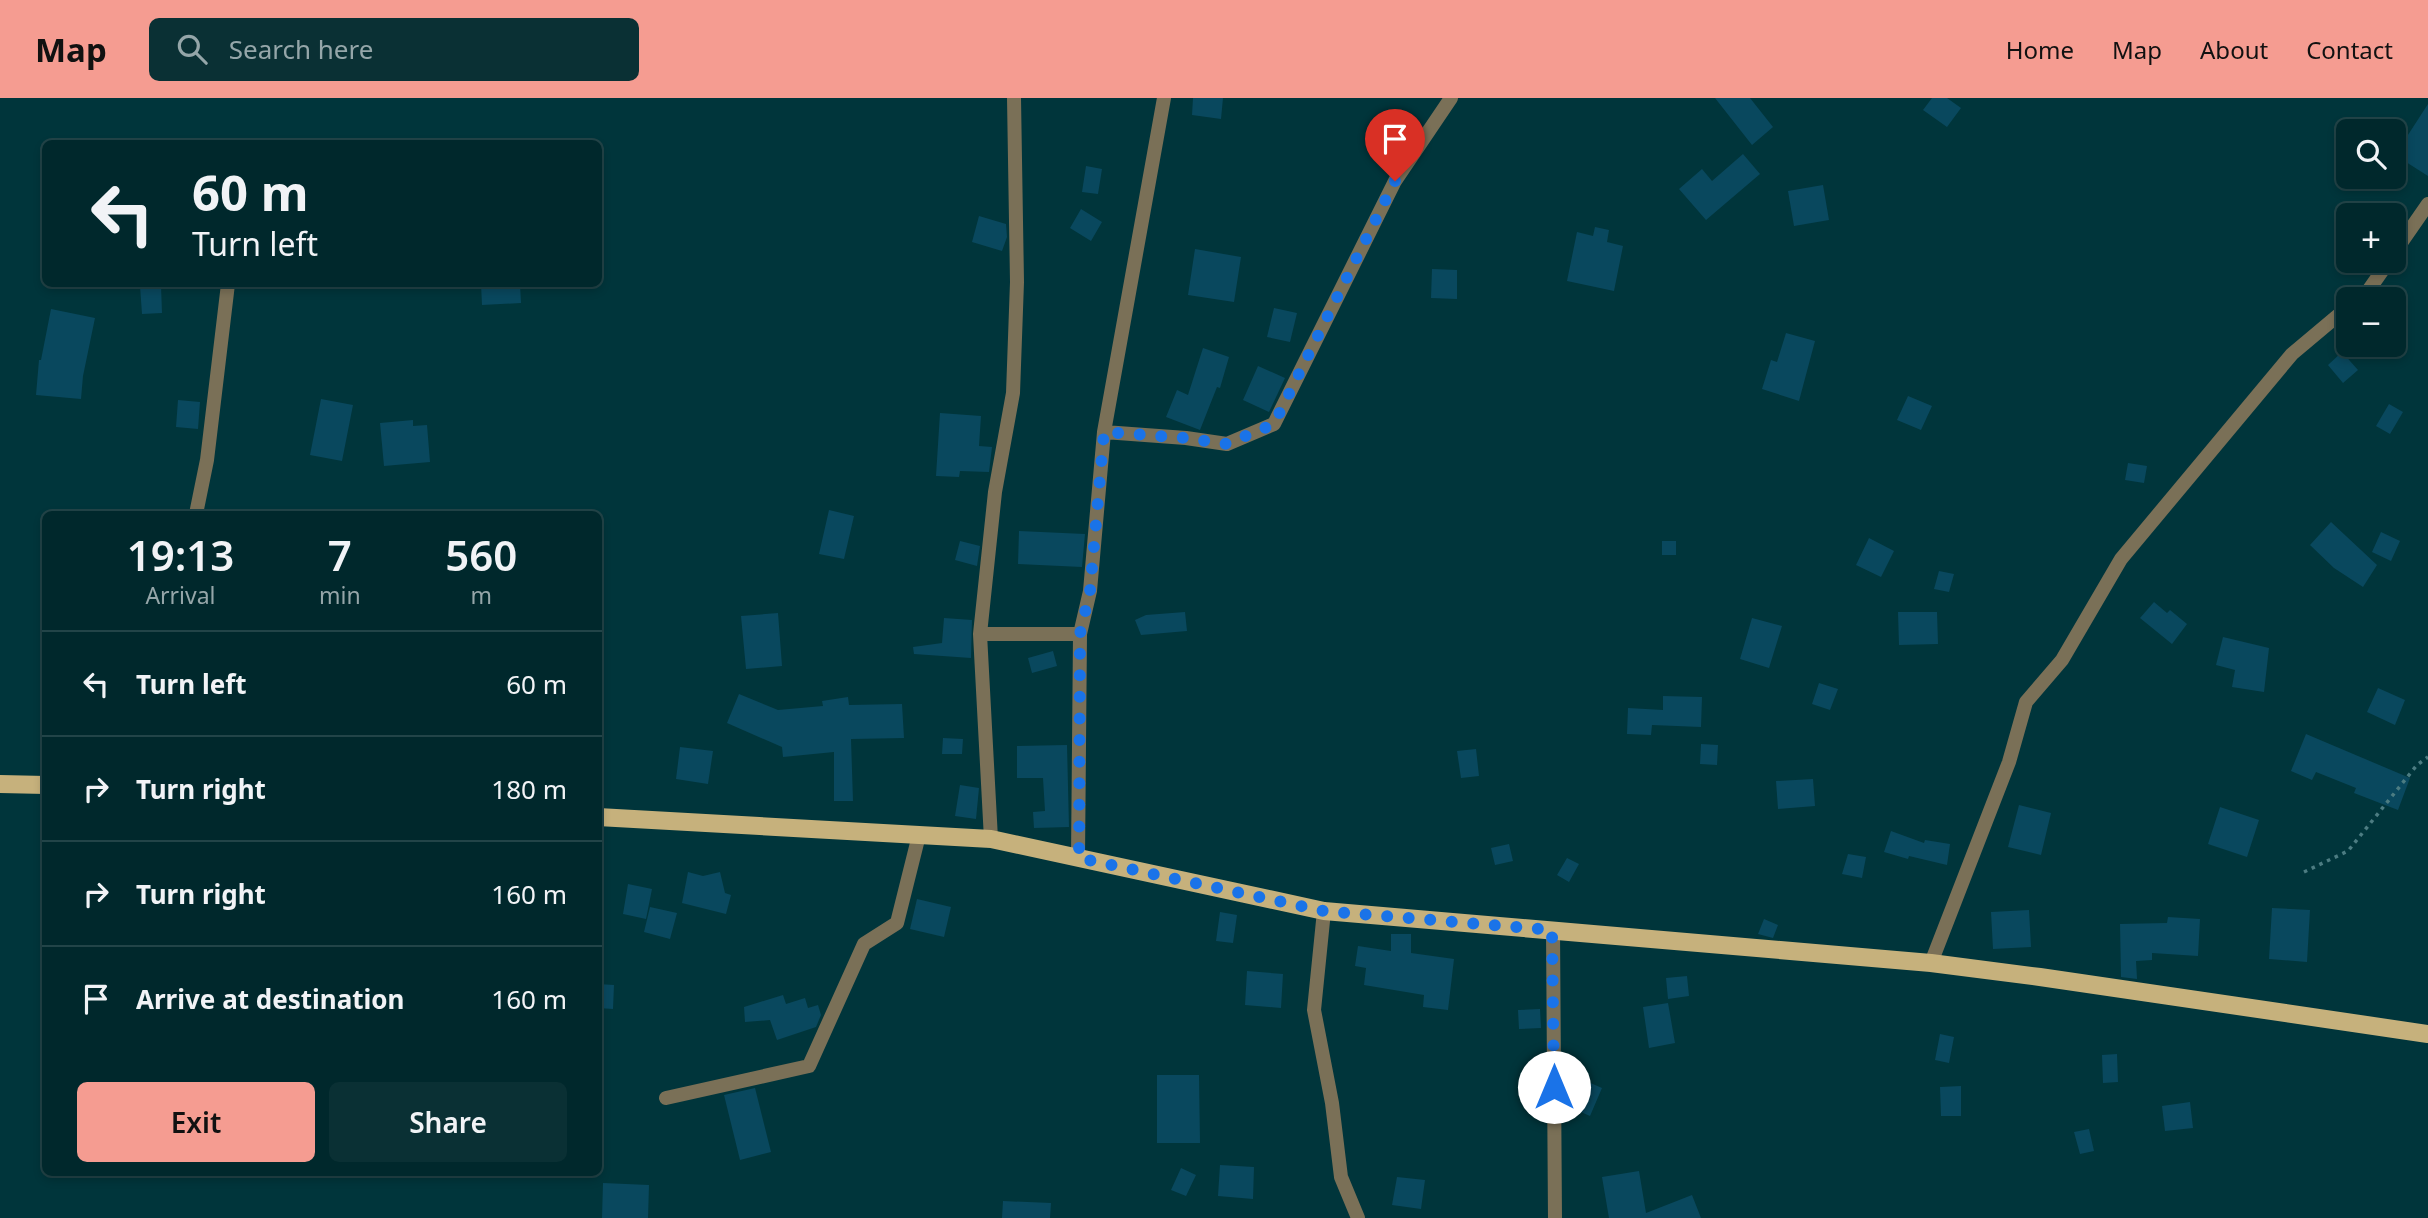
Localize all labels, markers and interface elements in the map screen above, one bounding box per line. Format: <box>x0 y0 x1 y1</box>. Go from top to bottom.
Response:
search box <box>149 18 639 81</box>
text: Map <box>35 27 107 72</box>
icon: search <box>173 30 211 68</box>
text: Search here <box>229 31 373 67</box>
text: Home <box>2006 33 2074 66</box>
text: Map <box>2112 33 2162 66</box>
text: About <box>2200 33 2268 66</box>
text: Contact <box>2306 33 2393 66</box>
pin <box>1365 109 1425 181</box>
map controls <box>2336 119 2406 357</box>
button: search <box>2336 119 2406 189</box>
icon: arrive <box>1376 120 1414 158</box>
text: 60 m <box>192 159 309 225</box>
icon: left <box>77 168 168 259</box>
button: + <box>2336 203 2406 273</box>
text: Turn left <box>192 222 318 265</box>
button: − <box>2336 287 2406 357</box>
text: 19:13 <box>127 526 234 583</box>
text: 7 <box>328 526 352 583</box>
text: 560 <box>445 526 517 583</box>
text: Arrival <box>145 579 216 611</box>
text: min <box>319 579 361 611</box>
text: m <box>471 579 492 611</box>
icon: left <box>77 665 115 703</box>
text: Turn left <box>136 666 247 702</box>
text: 60 m <box>506 666 567 702</box>
icon: right <box>77 770 115 808</box>
text: Turn right <box>136 771 266 807</box>
text: 180 m <box>491 771 567 807</box>
icon: right <box>77 875 115 913</box>
text: Turn right <box>136 876 266 912</box>
text: 160 m <box>491 876 567 912</box>
icon: arrive <box>77 980 115 1018</box>
text: Arrive at destination <box>136 981 405 1017</box>
text: 160 m <box>491 981 567 1017</box>
position arrow <box>1517 1050 1591 1124</box>
button: Exit <box>77 1082 315 1162</box>
button: Share <box>329 1082 567 1162</box>

